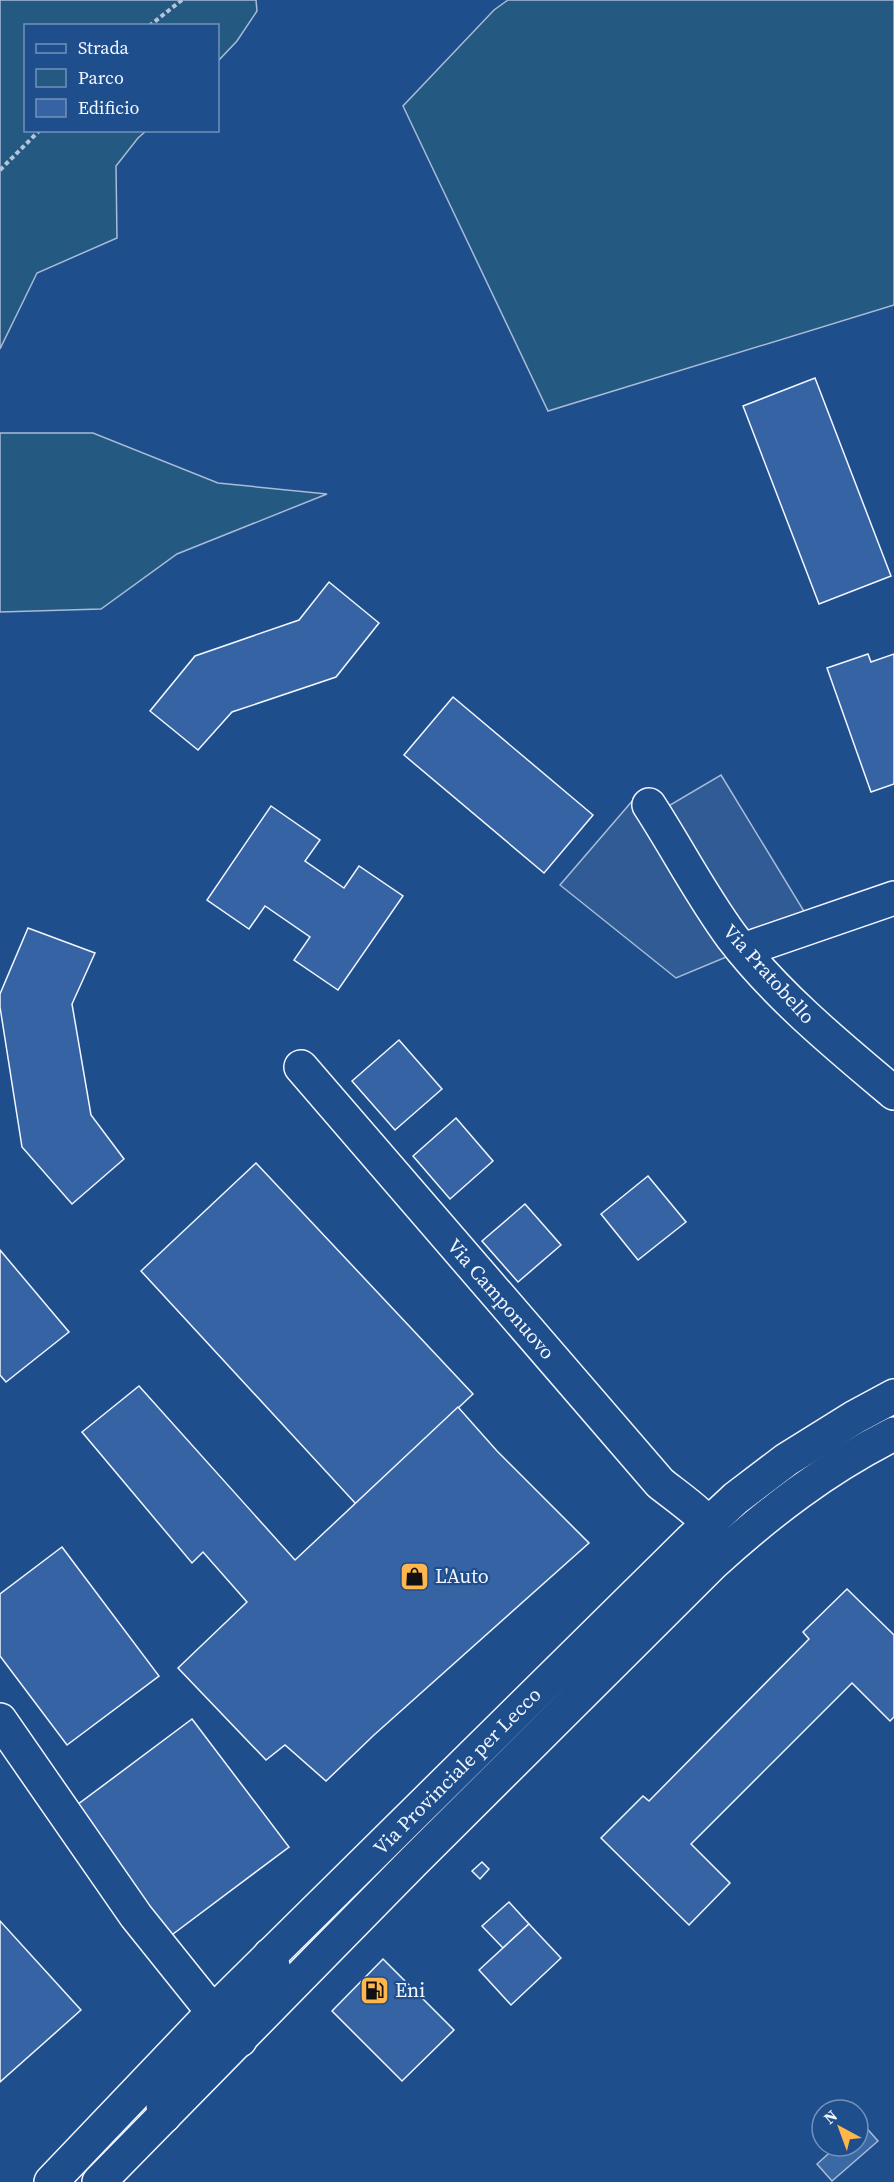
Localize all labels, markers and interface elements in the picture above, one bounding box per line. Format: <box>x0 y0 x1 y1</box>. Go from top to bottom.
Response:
legend <box>24 24 219 132</box>
text: Strada <box>78 35 129 60</box>
text: Parco <box>78 65 124 90</box>
text: Edificio <box>78 95 139 120</box>
street label: Via Pratobello <box>717 918 821 1030</box>
street label: Via Camponuovo <box>441 1232 561 1366</box>
shop icon: L'Auto <box>398 1560 430 1592</box>
place label: L'Auto <box>435 1562 489 1590</box>
street label: Via Provinciale per Lecco <box>367 1681 547 1861</box>
fuel station icon: Eni <box>358 1974 390 2006</box>
place label: Eni <box>395 1976 425 2004</box>
north arrow <box>810 2098 870 2158</box>
text: N <box>819 2104 842 2129</box>

